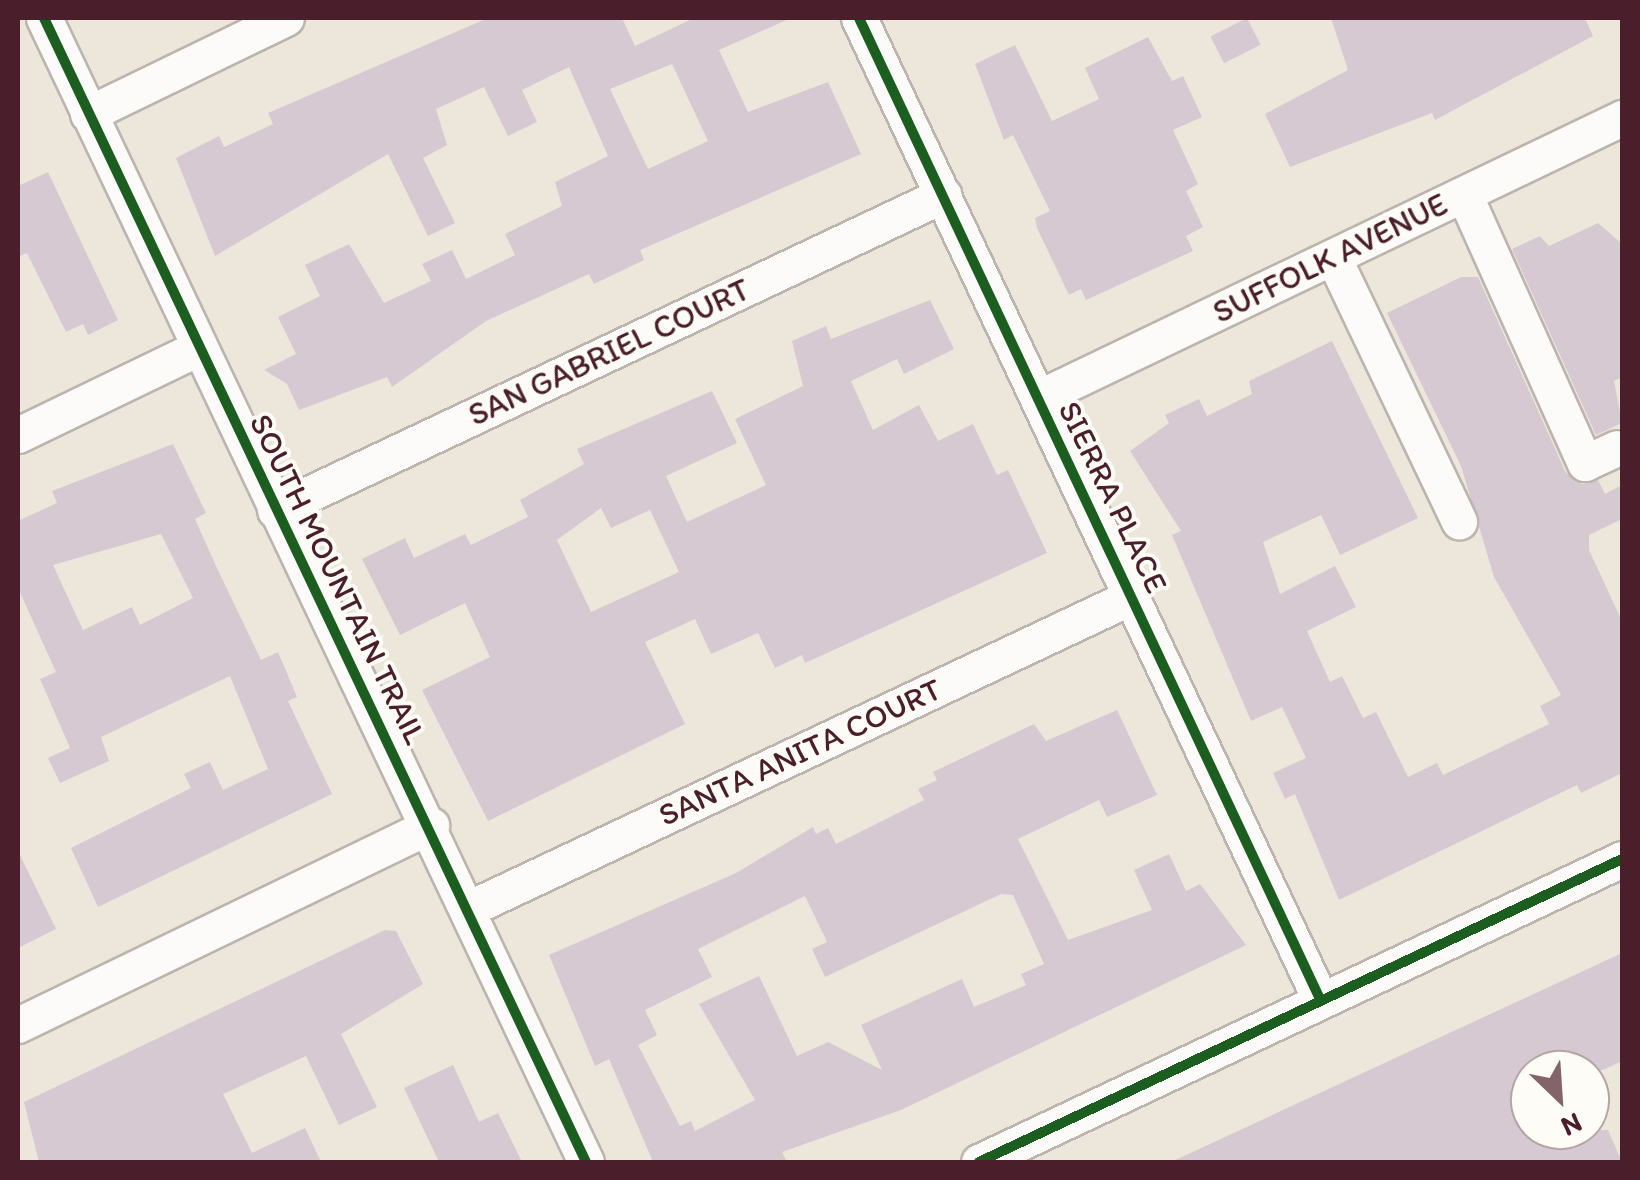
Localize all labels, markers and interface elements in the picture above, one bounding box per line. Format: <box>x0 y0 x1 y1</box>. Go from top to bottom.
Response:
street label: SUFFOLK AVENUE <box>1207 185 1453 331</box>
street label: SAN GABRIEL COURT <box>464 271 754 433</box>
street label: SIERRA PLACE <box>1050 395 1176 599</box>
street label: SOUTH MOUNTAIN TRAIL <box>241 408 435 750</box>
street label: SANTA ANITA COURT <box>654 670 946 834</box>
north arrow <box>1510 1050 1610 1150</box>
text: N <box>1556 1106 1588 1145</box>

